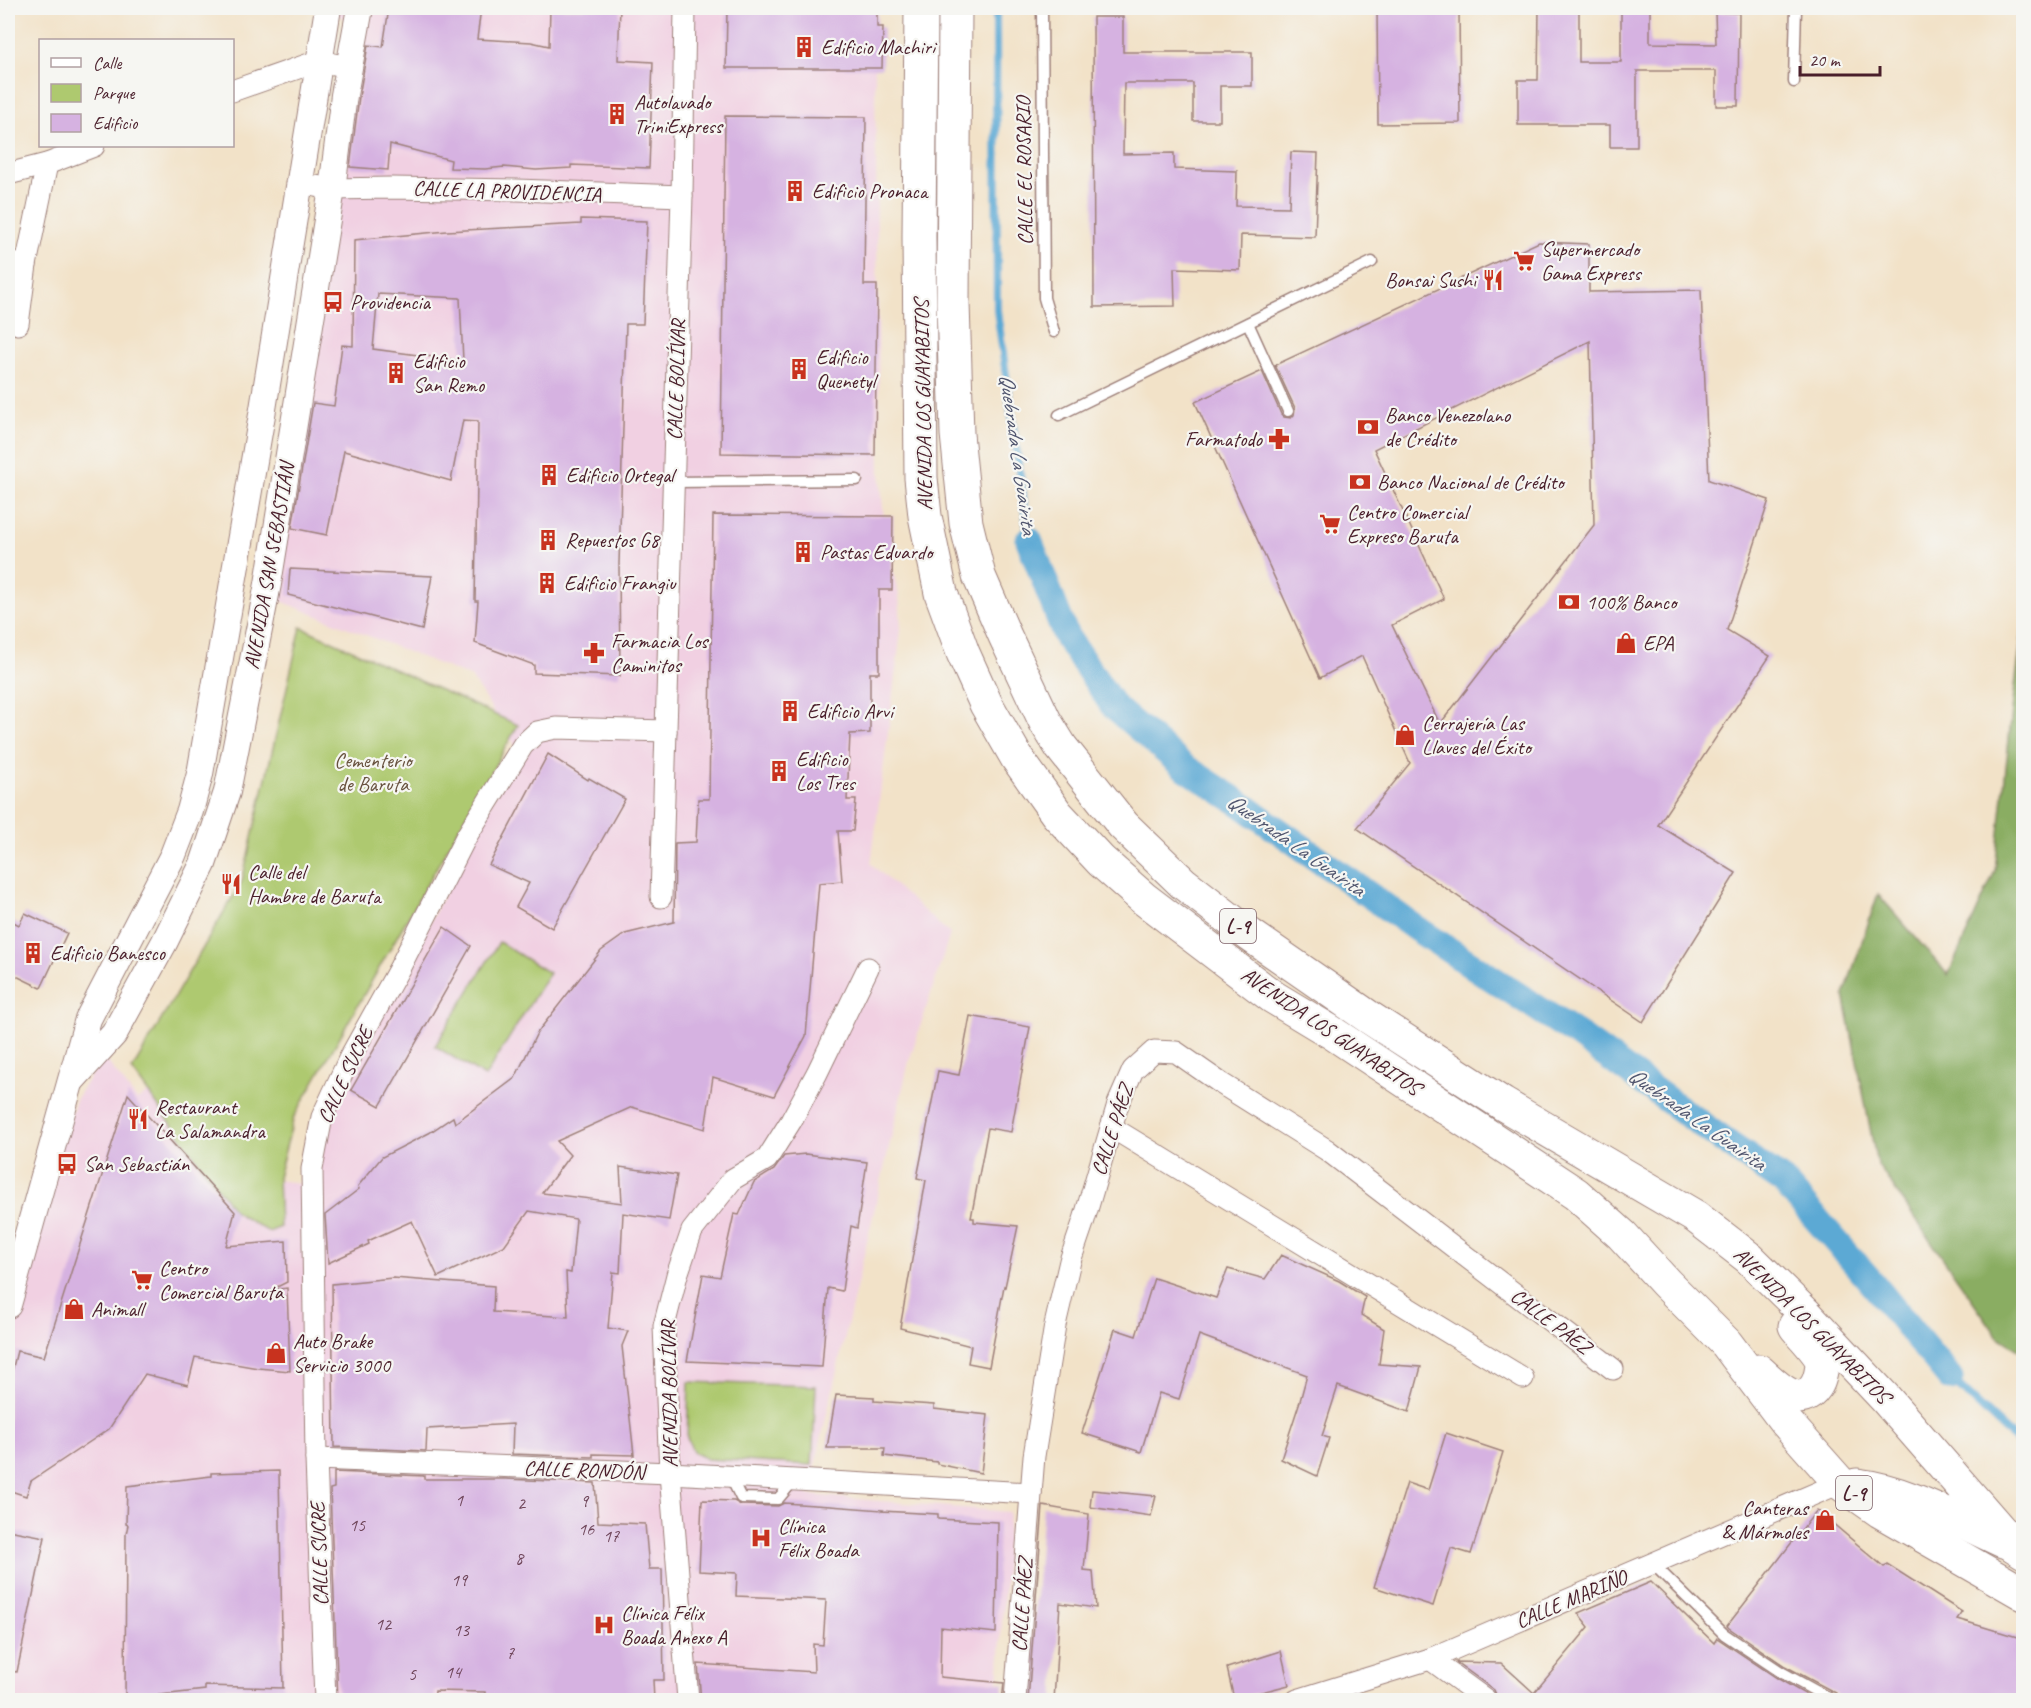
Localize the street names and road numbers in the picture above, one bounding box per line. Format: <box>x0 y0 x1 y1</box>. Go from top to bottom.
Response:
street label: CALLE EL ROSARIO <box>1010 94 1038 245</box>
street label: CALLE LA PROVIDENCIA <box>412 175 602 207</box>
street label: AVENIDA LOS GUAYABITOS <box>908 296 938 511</box>
street label: CALLE BOLÍVAR <box>661 317 691 441</box>
street label: AVENIDA SAN SEBASTIÁN <box>238 458 301 671</box>
road number: L-9 <box>1220 909 1256 943</box>
street label: AVENIDA LOS GUAYABITOS <box>1236 961 1429 1103</box>
street label: CALLE SUCRE <box>311 1020 380 1127</box>
street label: CALLE PÁEZ <box>1085 1078 1140 1179</box>
street label: AVENIDA LOS GUAYABITOS <box>1728 1241 1898 1411</box>
street label: CALLE PÁEZ <box>1506 1282 1599 1361</box>
street label: AVENIDA BOLÍVAR <box>655 1318 683 1468</box>
street label: CALLE RONDÓN <box>523 1455 648 1485</box>
road number: L-9 <box>1836 1476 1872 1510</box>
street label: CALLE SUCRE <box>304 1499 334 1606</box>
street label: CALLE PÁEZ <box>1006 1554 1038 1653</box>
street label: CALLE MARIÑO <box>1511 1563 1633 1634</box>

